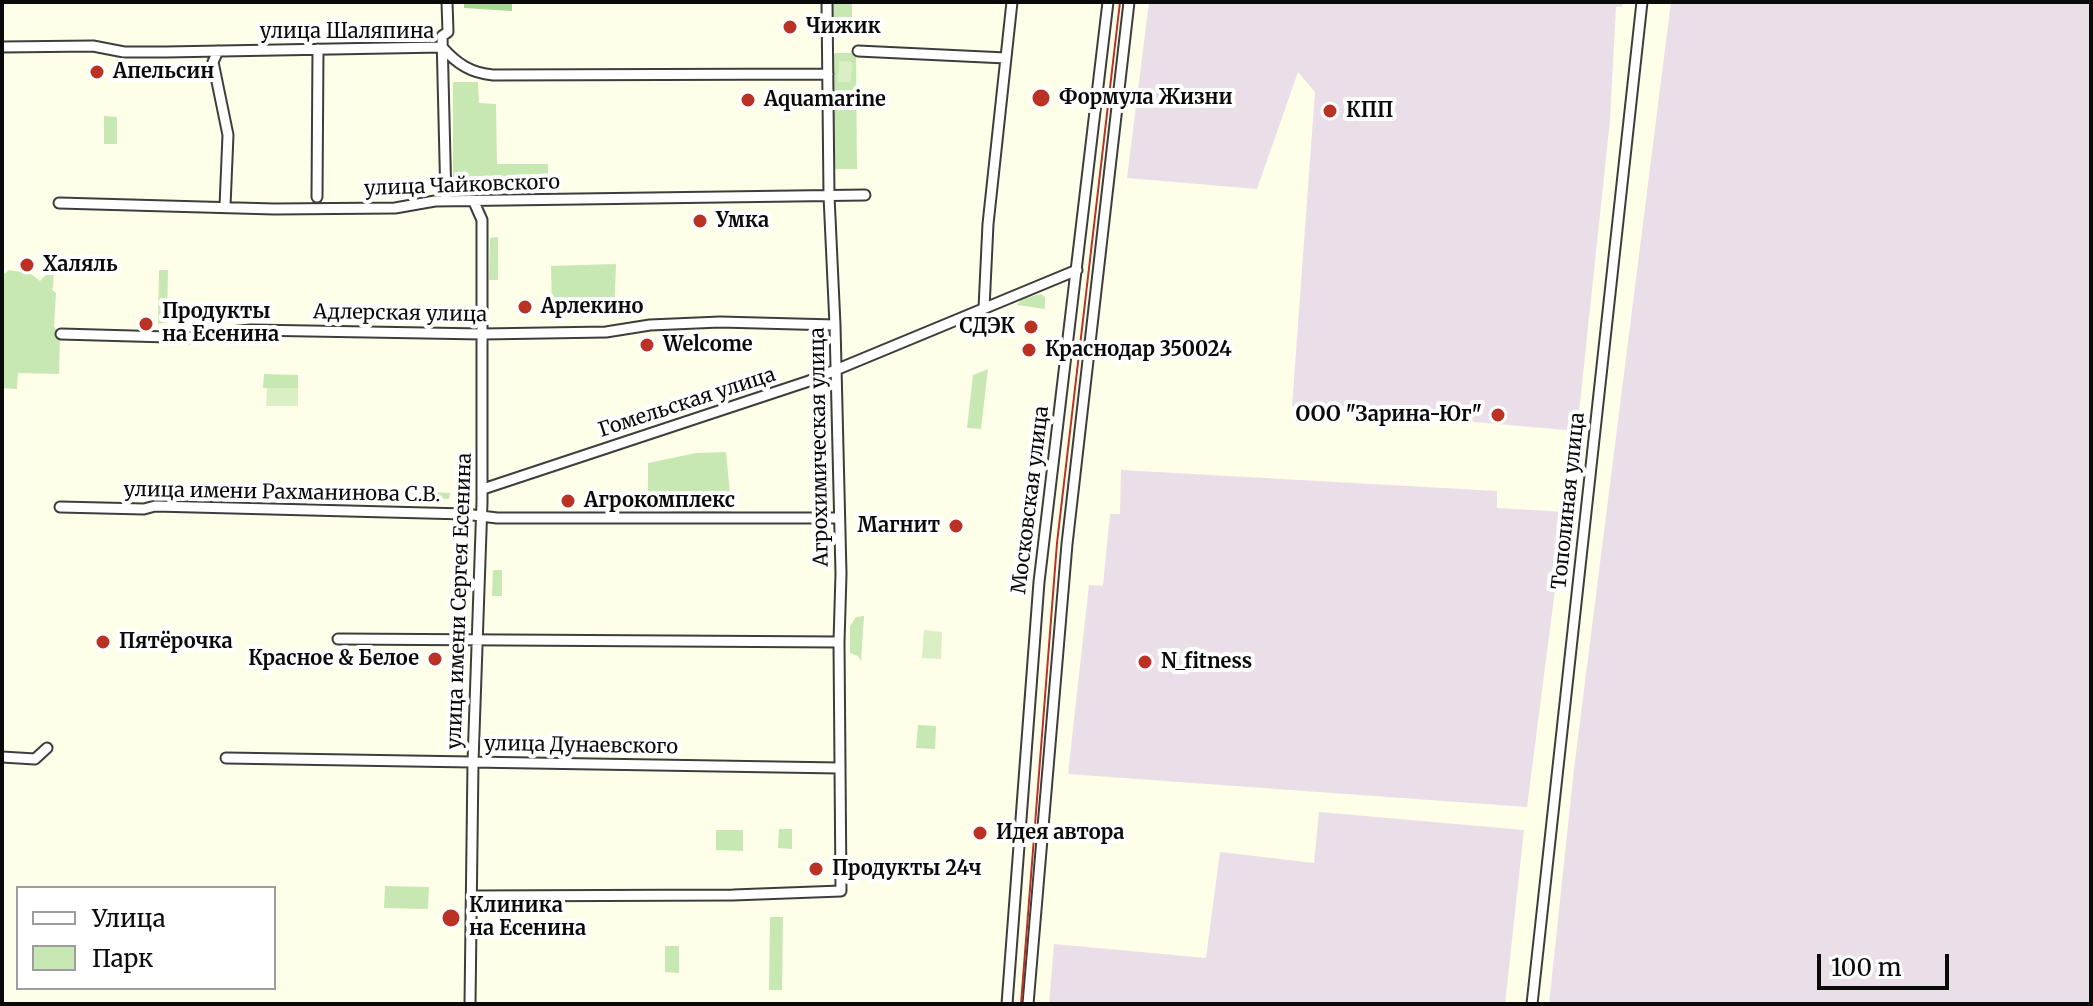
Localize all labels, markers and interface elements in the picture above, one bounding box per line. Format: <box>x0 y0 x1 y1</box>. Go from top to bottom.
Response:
place label: Чижик <box>806 15 881 39</box>
marker: Чижик <box>781 18 799 36</box>
street label: улица Шаляпина <box>260 20 434 44</box>
place label: Апельсин <box>113 60 214 84</box>
marker: Апельсин <box>88 63 106 81</box>
place label: Формула Жизни <box>1059 86 1233 110</box>
marker: Формула Жизни <box>1030 87 1052 109</box>
place label: Aquamarine <box>764 88 886 112</box>
marker: Aquamarine <box>739 91 757 109</box>
place label: КПП <box>1346 99 1393 123</box>
marker: КПП <box>1321 102 1339 120</box>
street label: улица Чайковского <box>364 171 560 201</box>
place label: Умка <box>716 209 769 233</box>
marker: Умка <box>691 212 709 230</box>
place label: Халяль <box>43 253 117 277</box>
marker: Халяль <box>18 256 36 274</box>
place label: Арлекино <box>541 295 643 319</box>
marker: Арлекино <box>516 298 534 316</box>
place label: Продукты на Есенина <box>162 300 279 347</box>
street label: Адлерская улица <box>313 300 487 328</box>
marker: Продукты на Есенина <box>137 315 155 333</box>
place label: СДЭК <box>959 315 1015 339</box>
marker: СДЭК <box>1022 318 1040 336</box>
street label: Агрохимическая улица <box>806 327 834 567</box>
place label: Welcome <box>663 333 753 357</box>
marker: Welcome <box>638 336 656 354</box>
place label: Краснодар 350024 <box>1045 338 1232 362</box>
marker: Краснодар 350024 <box>1020 341 1038 359</box>
street label: Гомельская улица <box>595 363 779 443</box>
place label: ООО "Зарина-Юг" <box>1295 403 1482 427</box>
street label: Московская улица <box>1008 405 1054 595</box>
marker: ООО "Зарина-Юг" <box>1489 406 1507 424</box>
street label: Тополиная улица <box>1548 411 1590 591</box>
street label: улица имени Сергея Есенина <box>443 452 477 750</box>
street label: улица имени Рахманинова С.В. <box>123 478 441 508</box>
place label: Агрокомплекс <box>584 489 735 513</box>
marker: Агрокомплекс <box>559 492 577 510</box>
place label: Магнит <box>858 514 940 538</box>
marker: Магнит <box>947 517 965 535</box>
place label: Пятёрочка <box>119 630 233 654</box>
marker: Пятёрочка <box>94 633 112 651</box>
place label: Красное & Белое <box>248 647 419 671</box>
marker: Красное & Белое <box>426 650 444 668</box>
place label: N_fitness <box>1161 650 1252 674</box>
marker: N_fitness <box>1136 653 1154 671</box>
street label: улица Дунаевского <box>484 732 678 760</box>
place label: Идея автора <box>996 821 1125 845</box>
marker: Идея автора <box>971 824 989 842</box>
place label: Продукты 24ч <box>832 857 981 881</box>
marker: Продукты 24ч <box>807 860 825 878</box>
legend <box>16 886 276 990</box>
place label: Клиника на Есенина <box>469 894 586 941</box>
text: Улица <box>92 903 166 934</box>
marker: Клиника на Есенина <box>440 907 462 929</box>
scale bar <box>1821 938 1953 988</box>
text: Парк <box>92 943 153 974</box>
text: 100 m <box>1831 952 1901 983</box>

